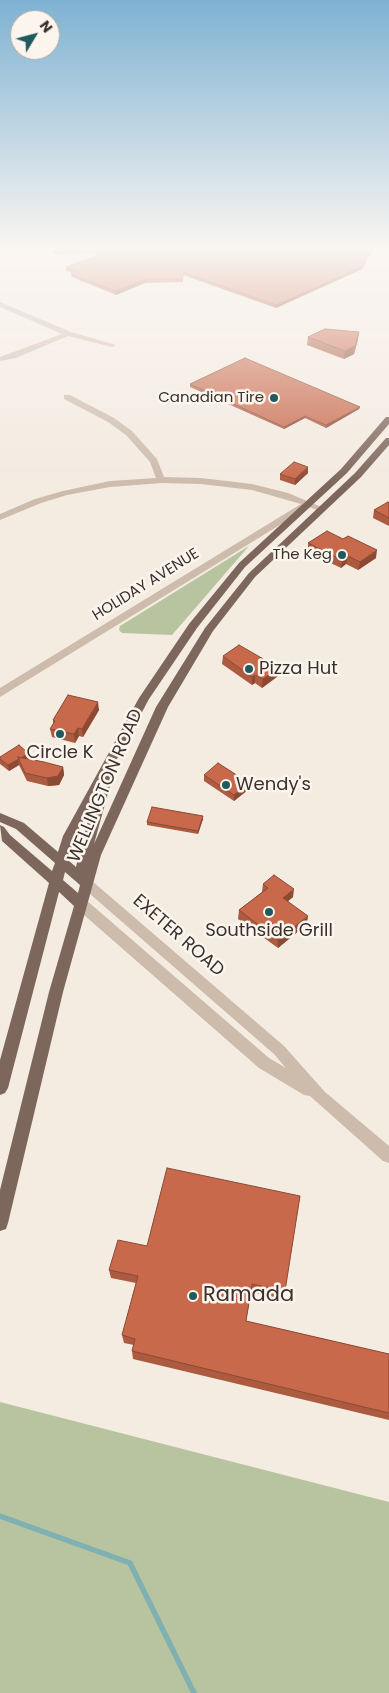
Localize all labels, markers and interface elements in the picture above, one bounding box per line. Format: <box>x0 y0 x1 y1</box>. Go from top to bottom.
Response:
north arrow <box>10 10 60 60</box>
text: N <box>35 16 57 37</box>
place label: Canadian Tire <box>158 389 264 407</box>
marker: Canadian Tire <box>268 392 280 404</box>
street label: HOLIDAY AVENUE <box>89 545 203 625</box>
place label: The Keg <box>273 546 332 564</box>
marker: The Keg <box>336 549 348 561</box>
place label: Pizza Hut <box>259 658 338 680</box>
marker: Pizza Hut <box>243 663 255 675</box>
street label: WELLINGTON ROAD <box>64 706 148 866</box>
marker: Circle K <box>54 728 66 740</box>
place label: Circle K <box>26 742 94 764</box>
place label: Wendy's <box>236 774 311 796</box>
marker: Wendy's <box>220 779 232 791</box>
street label: EXETER ROAD <box>128 890 228 982</box>
marker: Southside Grill <box>263 906 275 918</box>
place label: Southside Grill <box>205 920 333 942</box>
place label: Ramada <box>203 1283 294 1309</box>
marker: Ramada <box>187 1290 199 1302</box>

